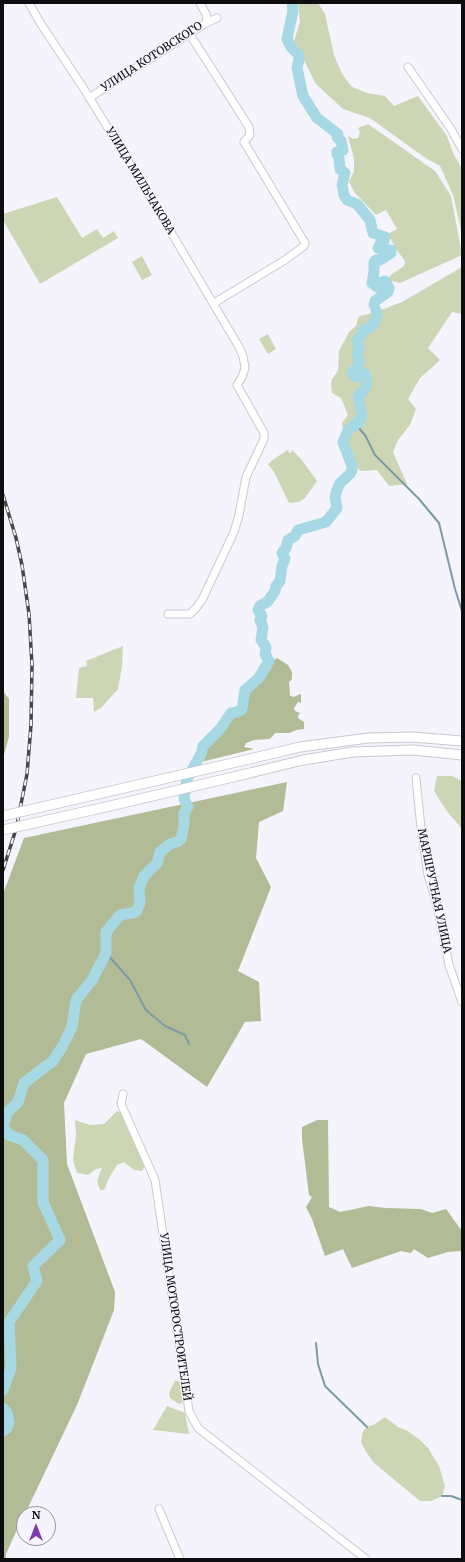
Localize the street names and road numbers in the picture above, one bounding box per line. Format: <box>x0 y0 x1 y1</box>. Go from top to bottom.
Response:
street label: УЛИЦА КОТОВСКОГО <box>99 19 205 95</box>
street label: УЛИЦА МИЛЬЧАКОВА <box>103 125 177 237</box>
street label: МАРШРУТНАЯ УЛИЦА <box>414 827 454 955</box>
street label: УЛИЦА МОТОРОСТРОИТЕЛЕЙ <box>157 1232 193 1402</box>

